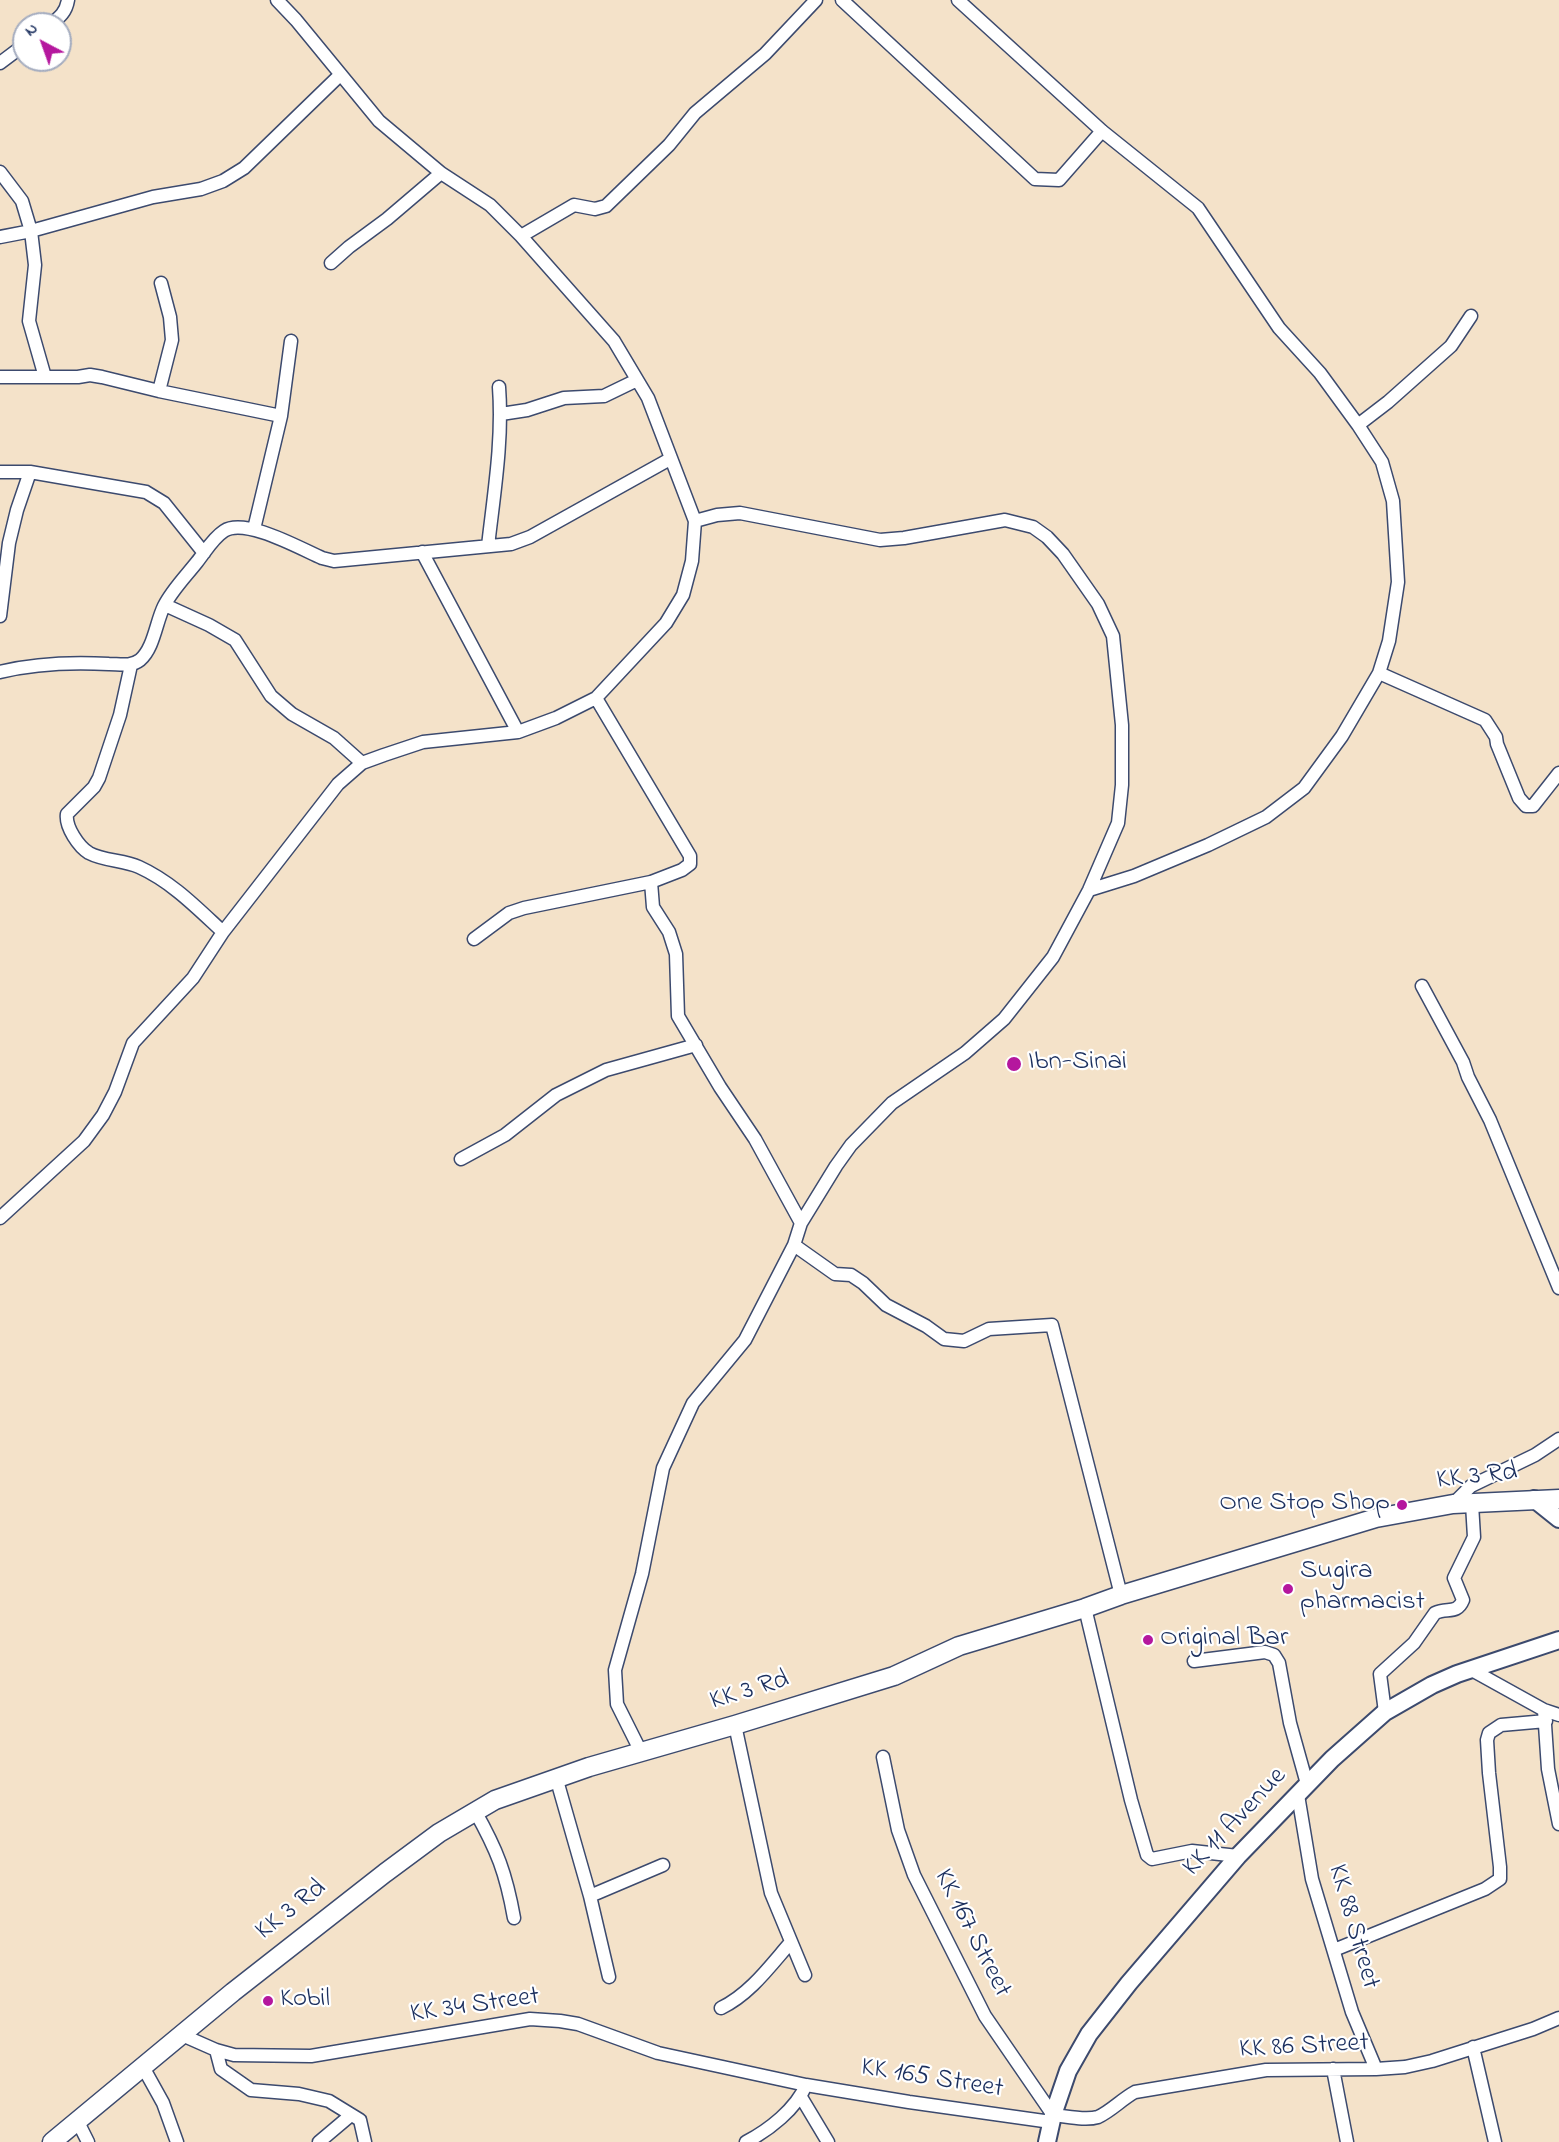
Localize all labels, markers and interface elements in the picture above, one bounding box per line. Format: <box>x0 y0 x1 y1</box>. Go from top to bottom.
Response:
north arrow <box>12 12 72 72</box>
text: N <box>20 17 43 43</box>
place label: Ibn-Sinai <box>1028 1048 1127 1080</box>
marker: Ibn-Sinai <box>1005 1055 1023 1073</box>
street label: KK 3 Rd <box>1435 1458 1519 1498</box>
place label: One Stop Shop <box>1219 1489 1390 1521</box>
marker: One Stop Shop <box>1395 1498 1409 1512</box>
place label: Sugira pharmacist <box>1300 1557 1425 1620</box>
marker: Sugira pharmacist <box>1281 1582 1295 1596</box>
place label: Original Bar <box>1160 1624 1288 1656</box>
marker: Original Bar <box>1141 1633 1155 1647</box>
street label: KK 3 Rd <box>707 1665 793 1719</box>
street label: KK 11 Avenue <box>1177 1762 1295 1884</box>
street label: KK 88 Street <box>1319 1861 1385 1993</box>
street label: KK 167 Street <box>925 1865 1017 2003</box>
street label: KK 3 Rd <box>250 1873 334 1949</box>
street label: KK 34 Street <box>408 1982 542 2032</box>
place label: Kobil <box>280 1985 330 2017</box>
marker: Kobil <box>261 1994 275 2008</box>
street label: KK 86 Street <box>1238 2028 1370 2068</box>
street label: KK 165 Street <box>859 2053 1005 2107</box>

